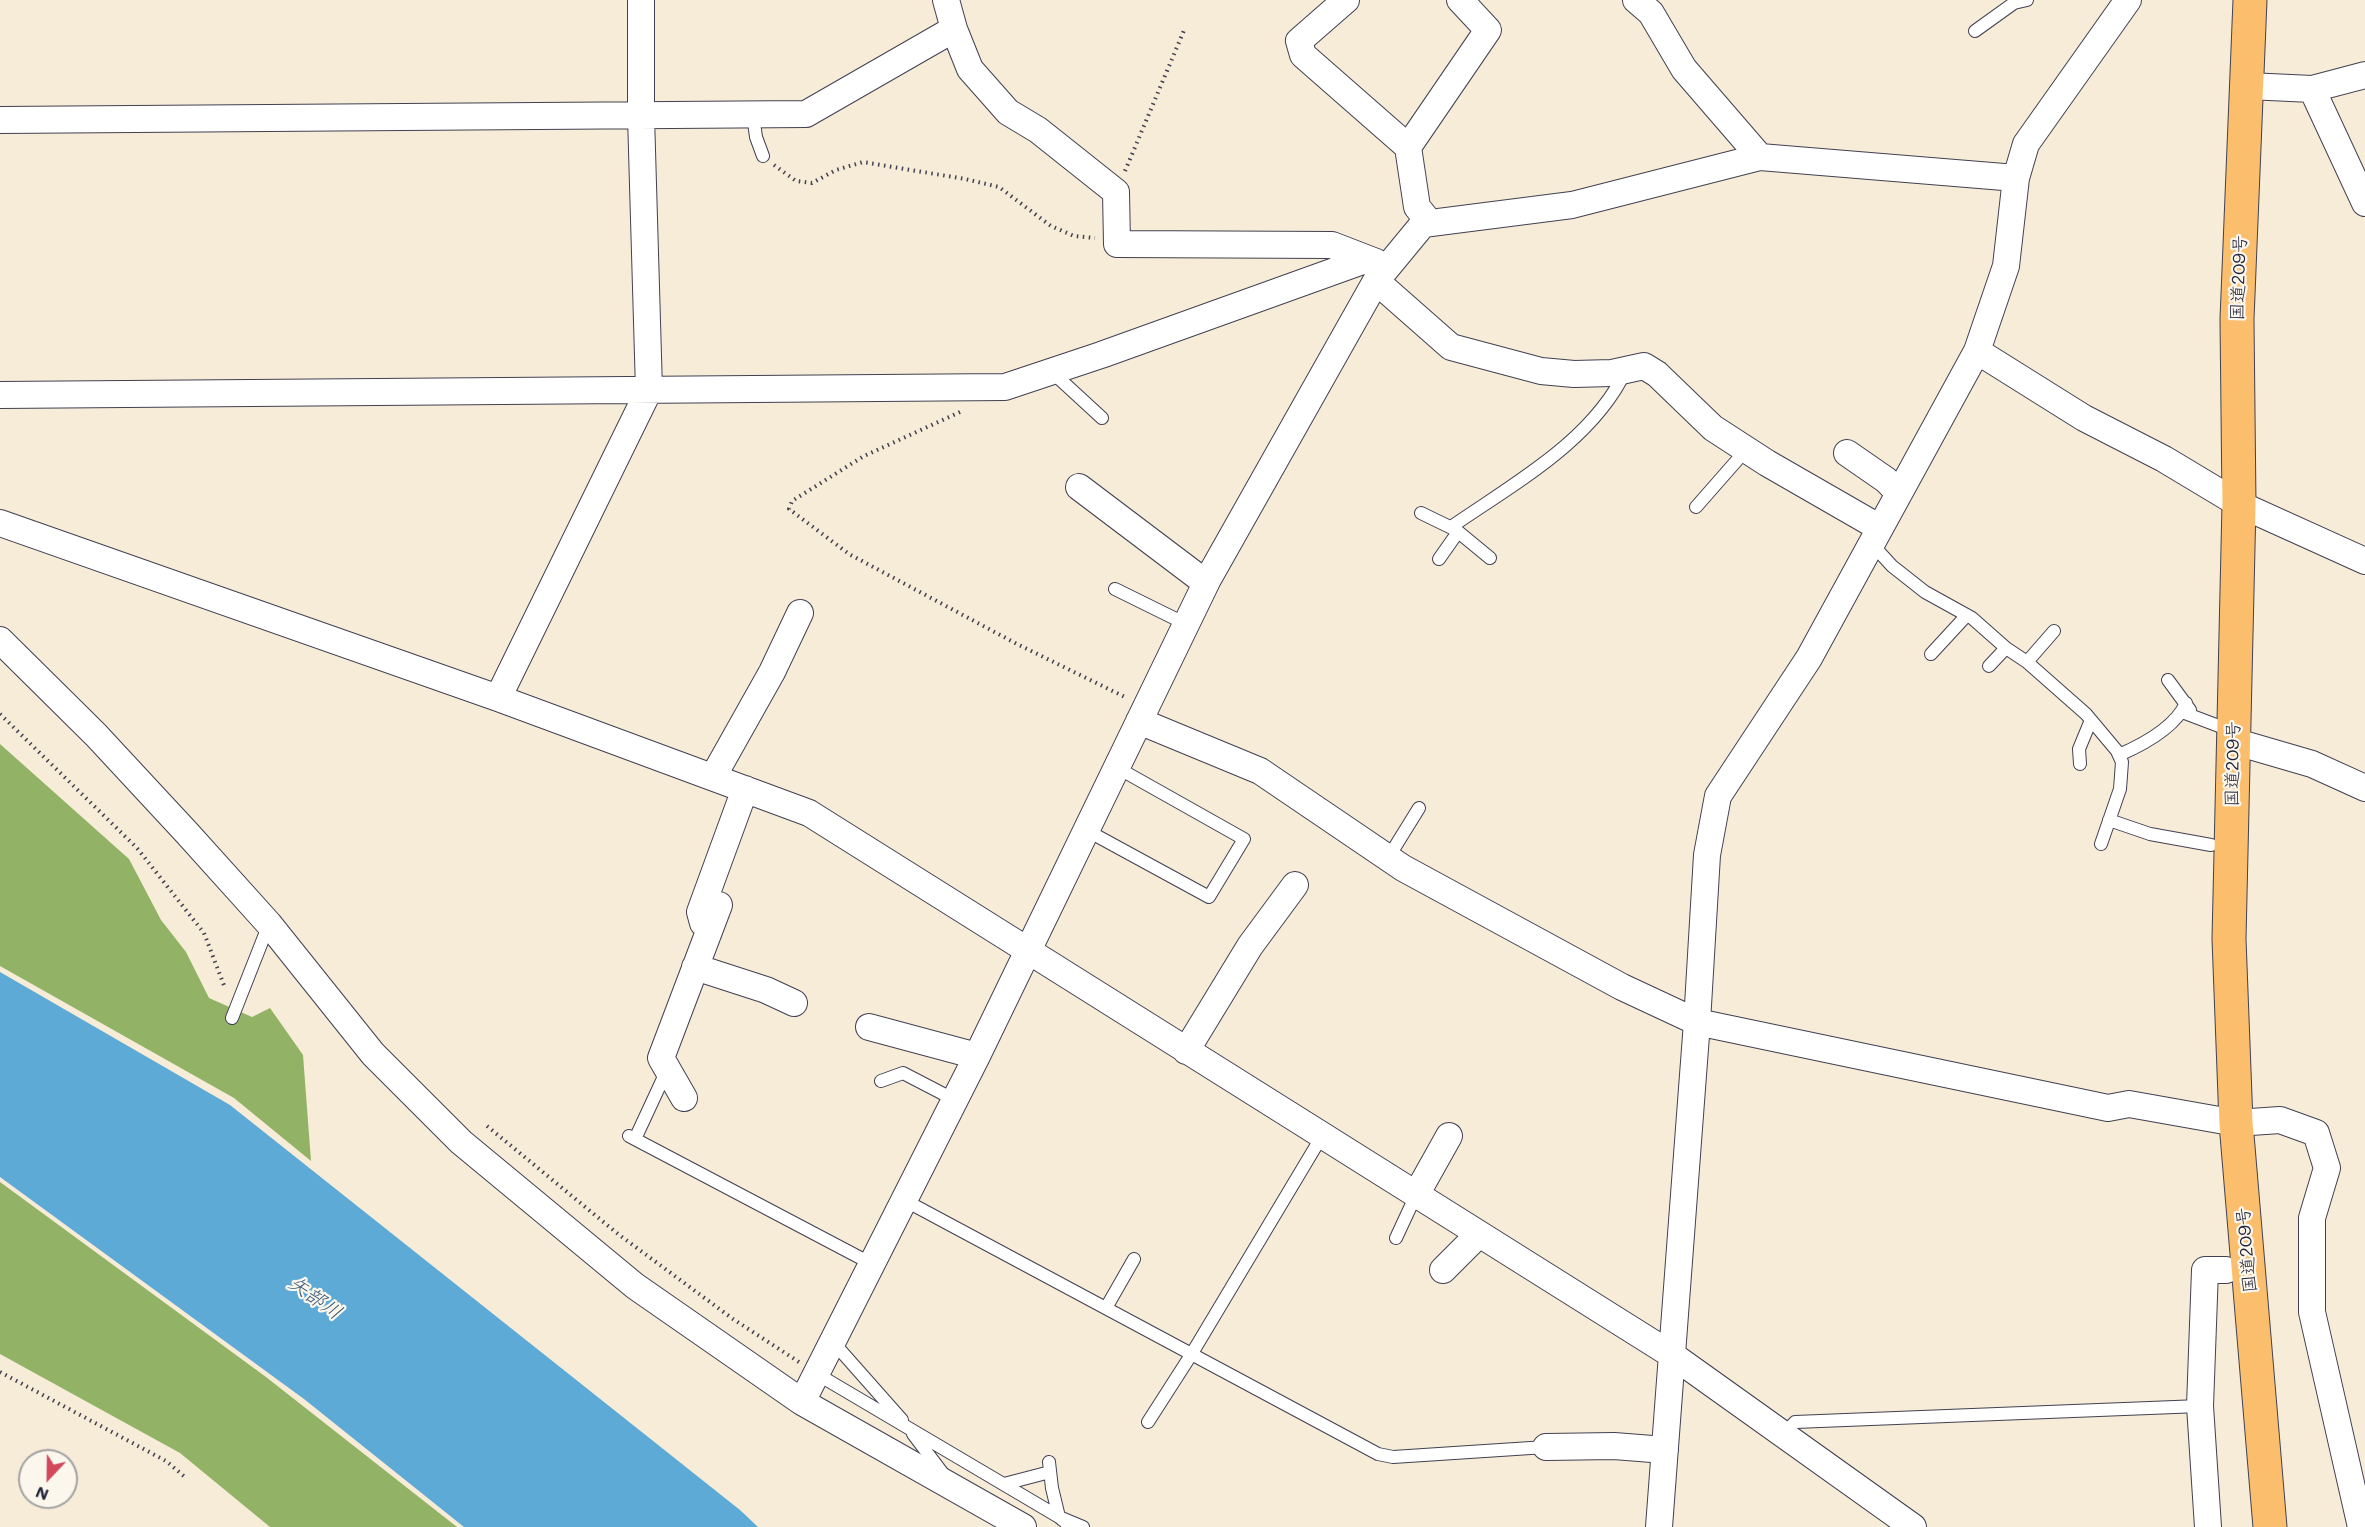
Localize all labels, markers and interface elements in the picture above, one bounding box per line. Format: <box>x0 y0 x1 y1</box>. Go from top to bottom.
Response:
street label: 国道209号 <box>2227 235 2251 321</box>
street label: 国道209号 <box>2221 721 2245 807</box>
street label: 国道209号 <box>2233 1206 2261 1294</box>
water label: 矢部川 <box>284 1271 346 1325</box>
north arrow <box>18 1449 78 1509</box>
text: N <box>32 1482 51 1506</box>

